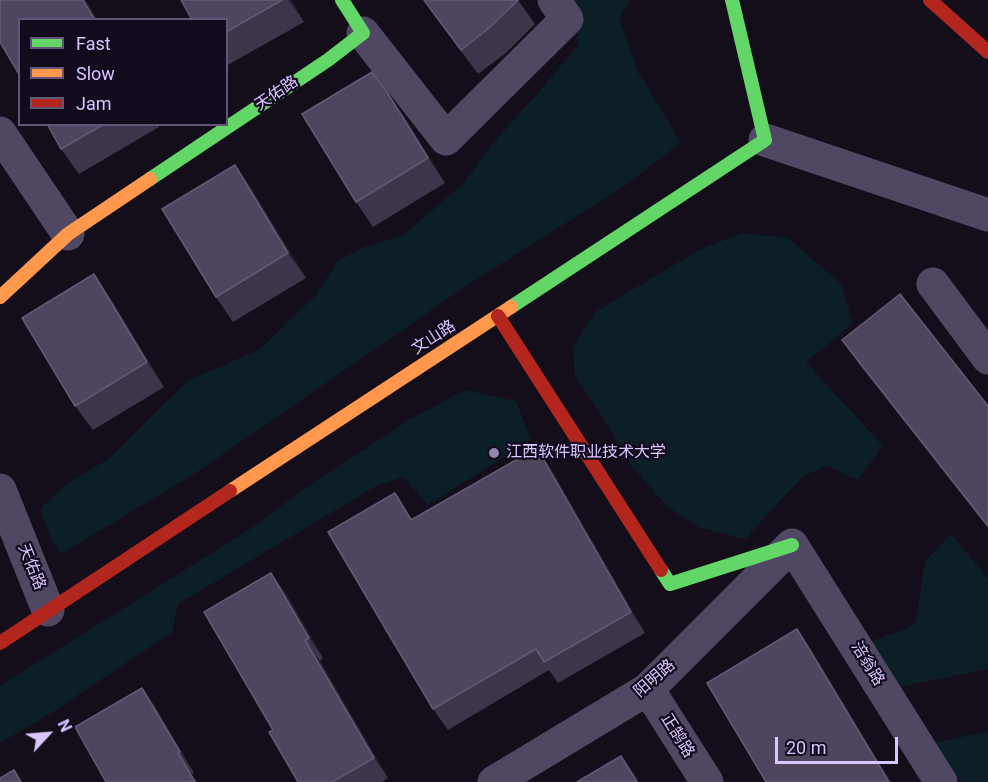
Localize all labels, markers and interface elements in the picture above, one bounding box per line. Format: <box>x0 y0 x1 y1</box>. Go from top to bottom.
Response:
legend <box>18 18 228 126</box>
text: Fast <box>76 33 111 54</box>
text: Slow <box>76 63 115 84</box>
street label: 天佑路 <box>252 73 302 115</box>
text: Jam <box>76 93 112 114</box>
street label: 文山路 <box>409 317 459 359</box>
place label: 江西软件职业技术大学 <box>506 443 666 463</box>
marker: 江西软件职业技术大学 <box>487 446 501 460</box>
street label: 天佑路 <box>13 541 49 593</box>
street label: 涪翁路 <box>846 639 888 689</box>
street label: 阳明路 <box>631 656 679 702</box>
north arrow <box>18 704 78 764</box>
street label: 正鹄路 <box>656 711 698 761</box>
text: N <box>54 717 76 735</box>
scale bar <box>778 725 901 763</box>
text: 20 m <box>786 737 826 758</box>

